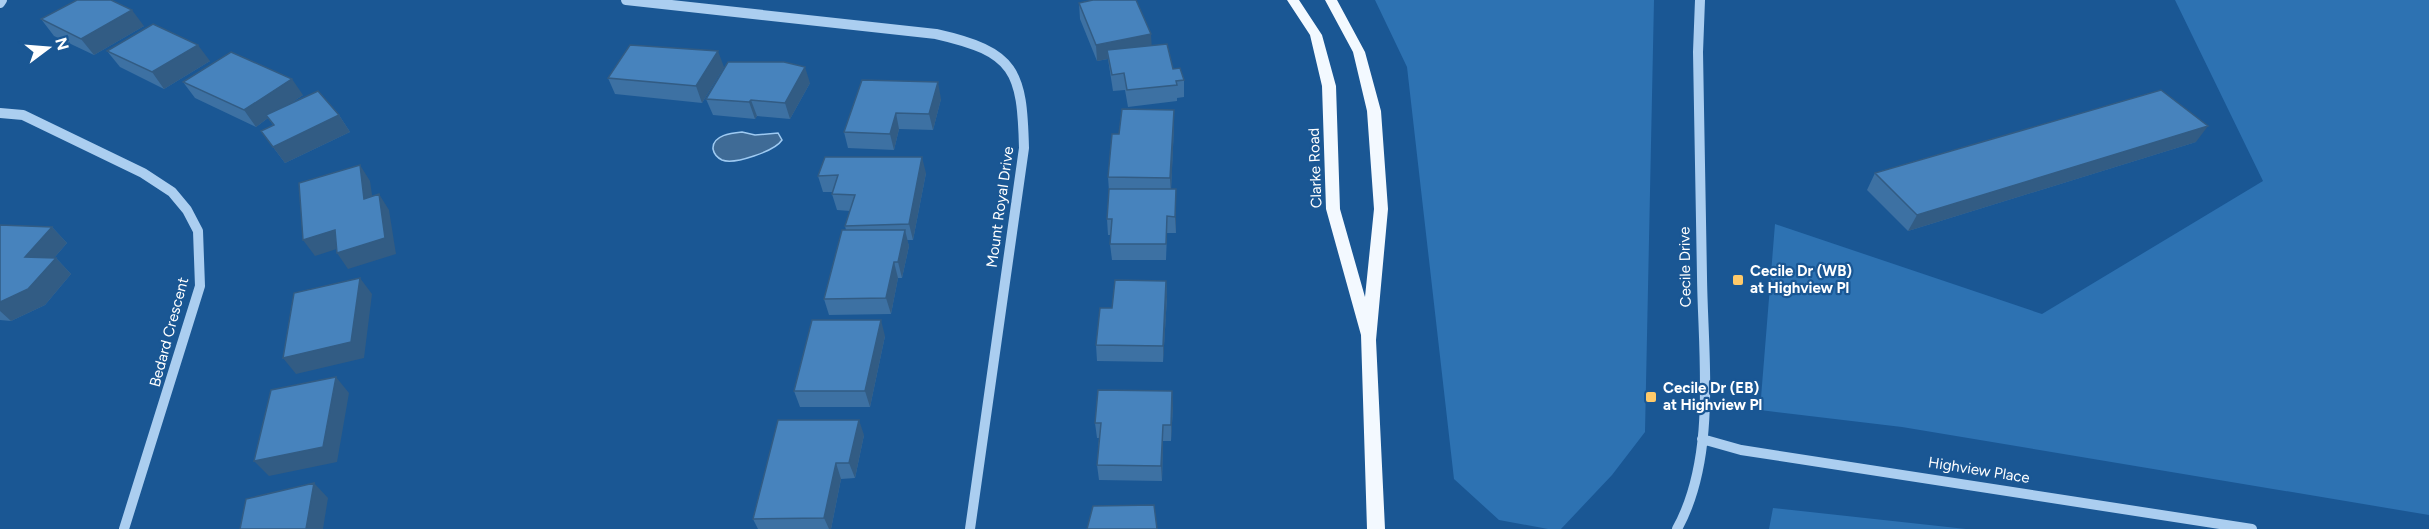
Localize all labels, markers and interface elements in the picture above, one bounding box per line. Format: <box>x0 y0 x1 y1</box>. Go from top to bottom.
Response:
north arrow <box>18 18 78 78</box>
text: N <box>51 35 73 53</box>
street label: Clarke Road <box>1305 128 1325 208</box>
street label: Mount Royal Drive <box>983 145 1017 269</box>
street label: Cecile Drive <box>1675 227 1695 307</box>
place label: Cecile Dr (WB) at Highview Pl <box>1750 262 1852 297</box>
marker: Cecile Dr (WB) at Highview Pl <box>1731 273 1745 287</box>
street label: Bedard Crescent <box>146 275 192 389</box>
place label: Cecile Dr (EB) at Highview Pl <box>1663 379 1762 414</box>
marker: Cecile Dr (EB) at Highview Pl <box>1644 390 1658 404</box>
street label: Highview Place <box>1927 453 2031 487</box>

